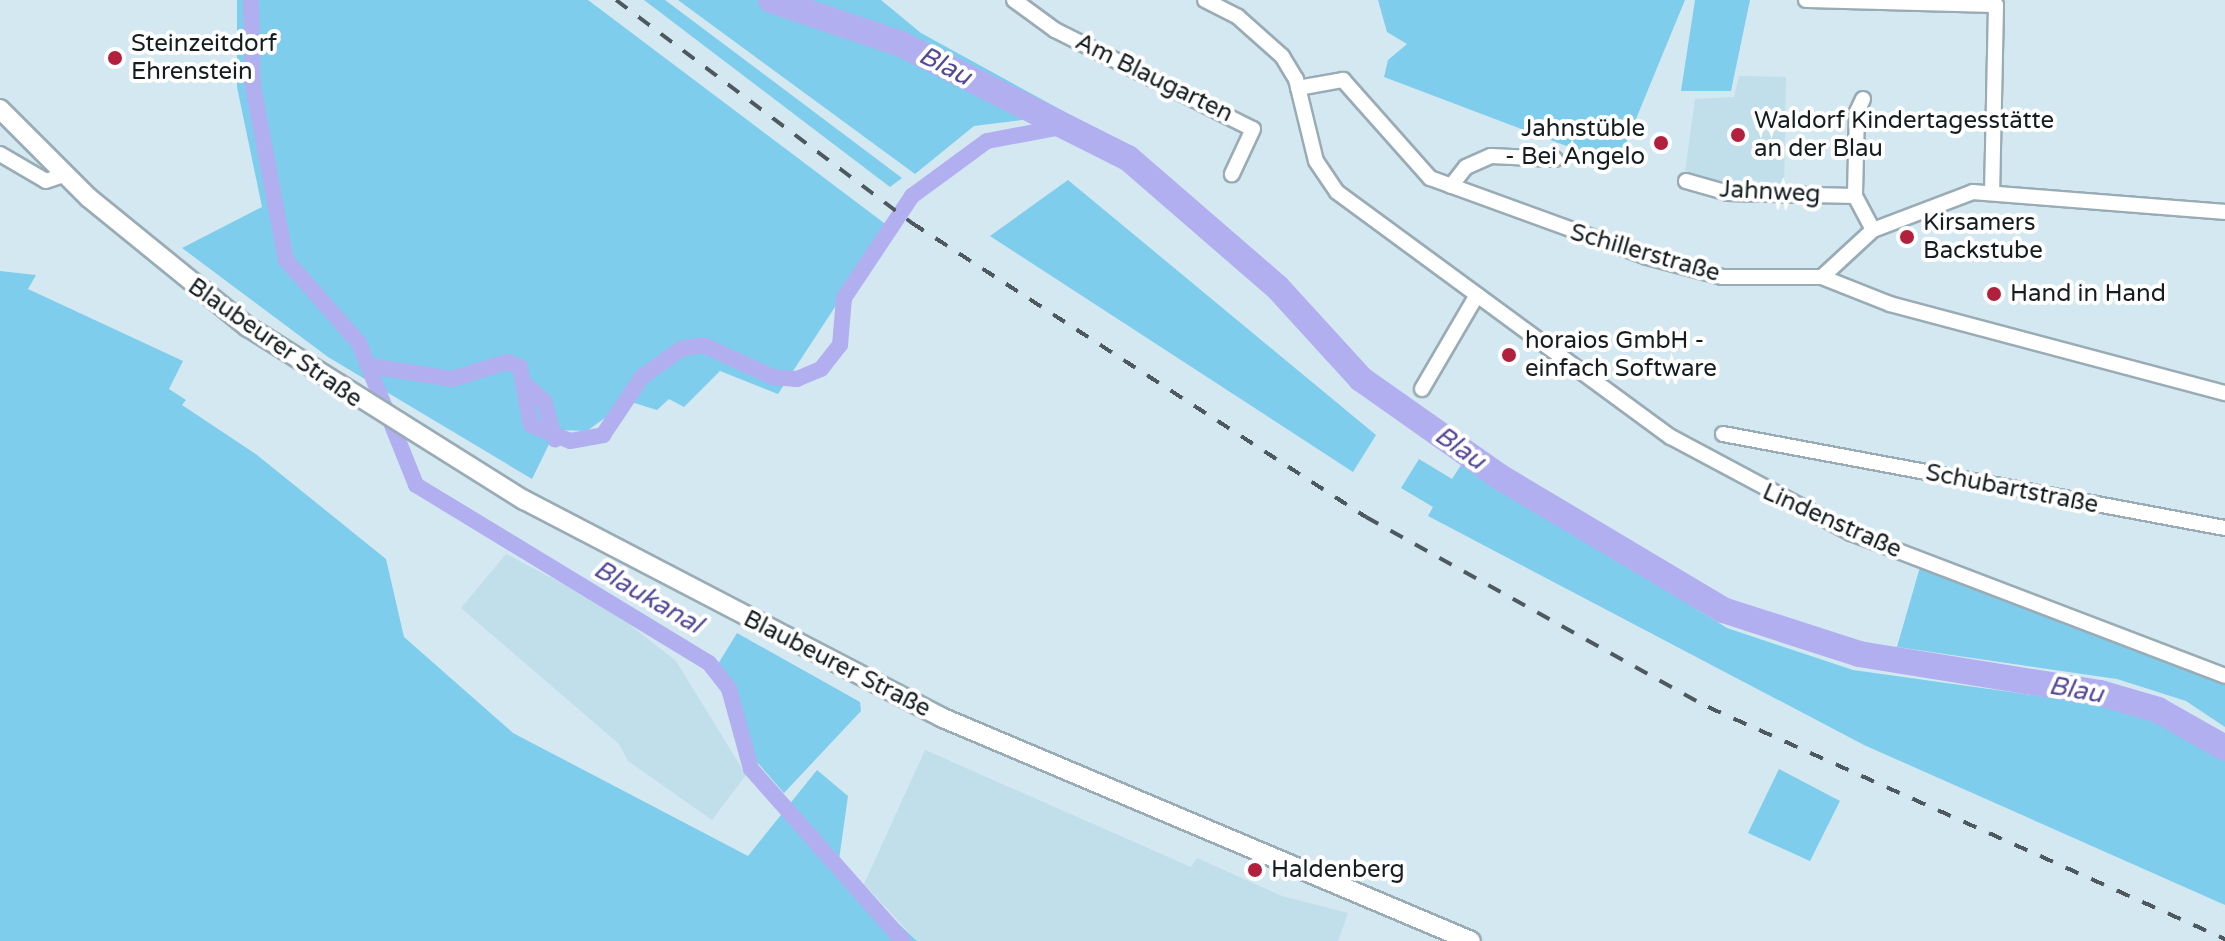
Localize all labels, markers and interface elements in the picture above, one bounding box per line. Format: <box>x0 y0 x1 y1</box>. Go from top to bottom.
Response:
street label: Am Blaugarten <box>1071 27 1237 129</box>
place label: Steinzeitdorf Ehrenstein <box>131 30 277 86</box>
water label: Blau <box>914 40 976 92</box>
marker: Steinzeitdorf Ehrenstein <box>106 49 124 67</box>
place label: Waldorf Kindertagesstätte an der Blau <box>1754 107 2054 163</box>
place label: Jahnstüble - Bei Angelo <box>1505 115 1645 171</box>
marker: Waldorf Kindertagesstätte an der Blau <box>1729 126 1747 144</box>
marker: Jahnstüble - Bei Angelo <box>1652 134 1670 152</box>
street label: Jahnweg <box>1719 175 1821 209</box>
place label: Kirsamers Backstube <box>1923 209 2043 265</box>
street label: Schillerstraße <box>1567 218 1723 288</box>
marker: Kirsamers Backstube <box>1898 228 1916 246</box>
street label: Blaubeurer Straße <box>182 272 368 414</box>
place label: Hand in Hand <box>2010 280 2166 308</box>
marker: Hand in Hand <box>1985 285 2003 303</box>
place label: horaios GmbH - einfach Software <box>1525 327 1717 383</box>
marker: horaios GmbH - einfach Software <box>1500 346 1518 364</box>
water label: Blau <box>1429 420 1491 476</box>
street label: Schubartstraße <box>1923 458 2101 520</box>
street label: Lindenstraße <box>1758 478 1906 564</box>
water label: Blaukanal <box>588 553 708 641</box>
street label: Blaubeurer Straße <box>739 604 935 724</box>
water label: Blau <box>2046 670 2106 710</box>
place label: Haldenberg <box>1271 856 1405 884</box>
marker: Haldenberg <box>1246 861 1264 879</box>

